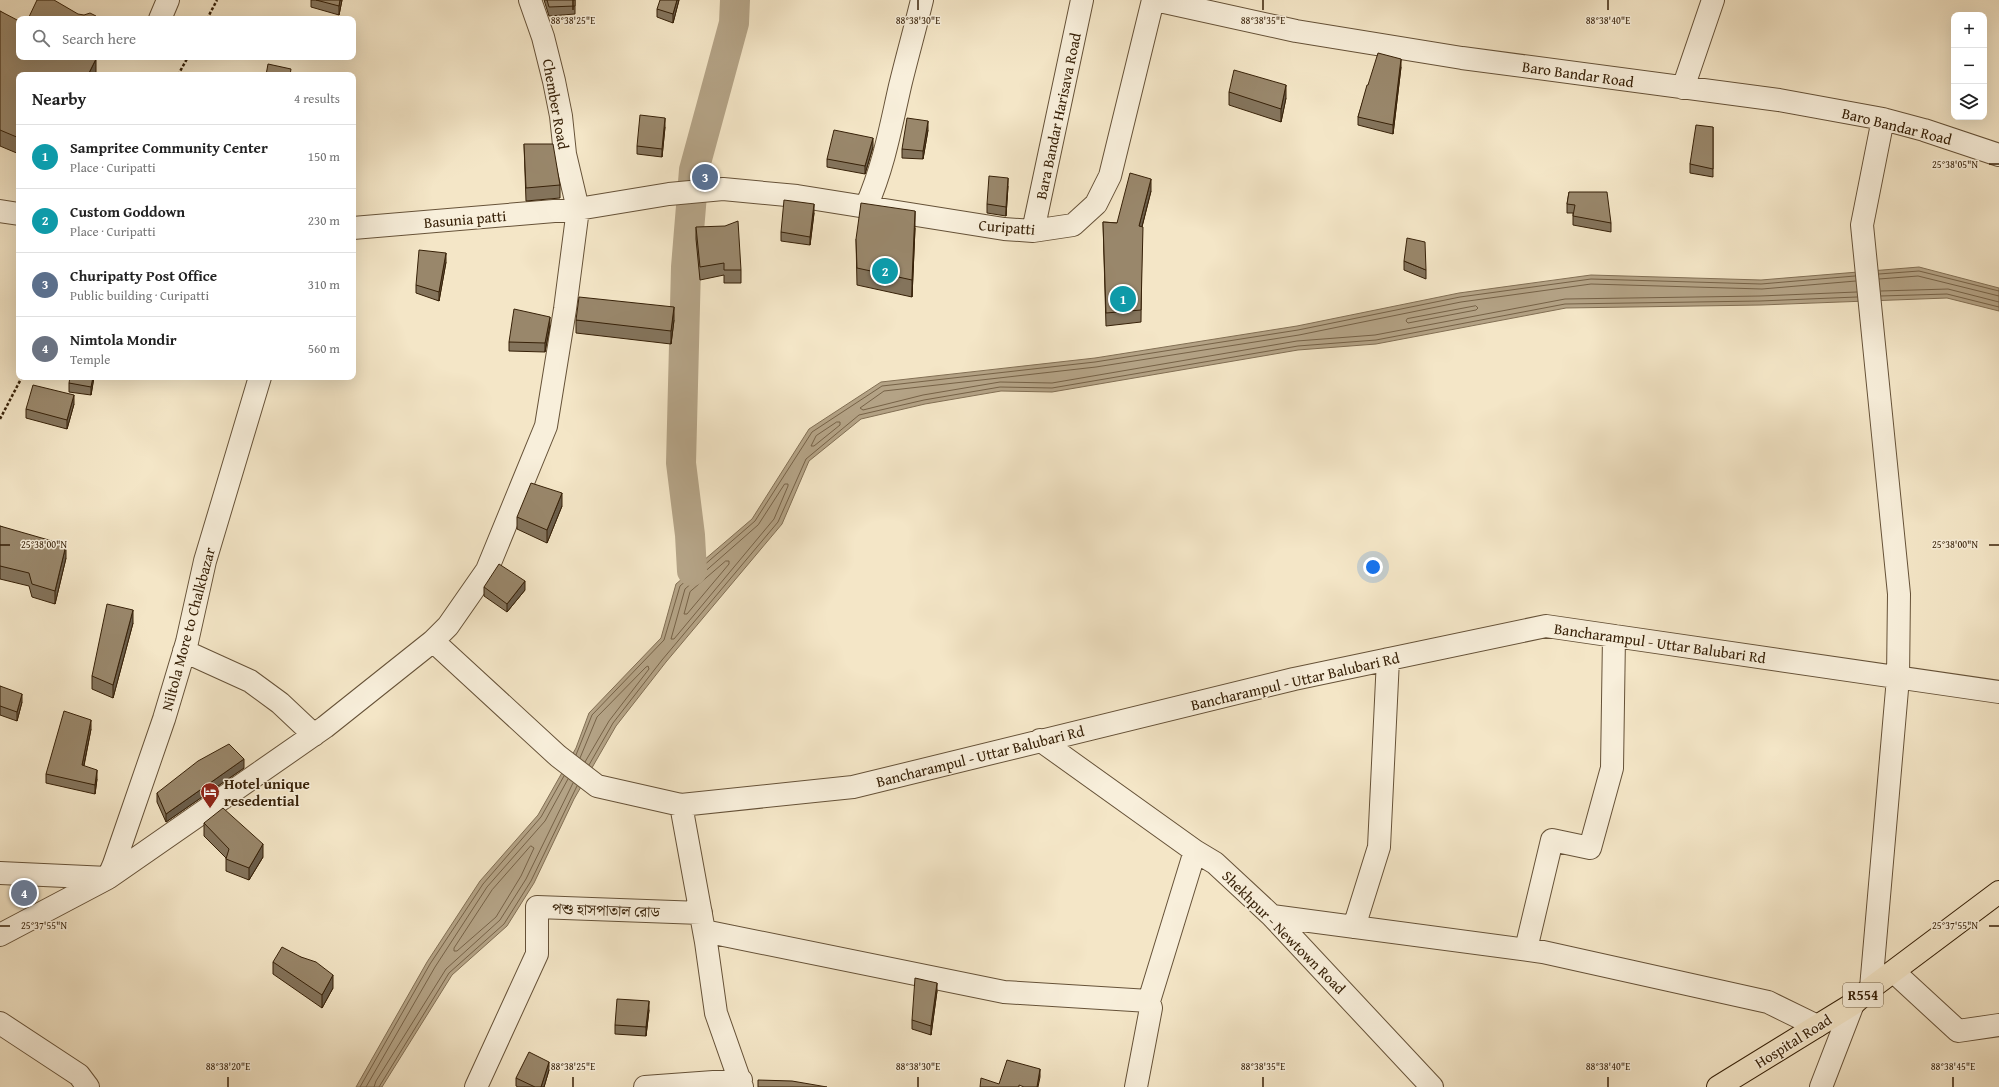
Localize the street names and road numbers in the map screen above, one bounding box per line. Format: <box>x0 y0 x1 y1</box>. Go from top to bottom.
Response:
street label: Bara Bandar Harisava Road <box>1030 31 1086 201</box>
street label: Baro Bandar Road <box>1521 56 1635 92</box>
street label: Chember Road <box>538 57 574 151</box>
street label: Baro Bandar Road <box>1840 102 1954 150</box>
street label: Basunia patti <box>423 205 507 233</box>
street label: Curipatti <box>978 214 1036 240</box>
street label: Niltola More to Chalkbazar <box>156 545 220 713</box>
street label: Bancharampul - Uttar Balubari Rd <box>1553 618 1767 668</box>
street label: Bancharampul - Uttar Balubari Rd <box>1189 647 1401 715</box>
street label: Bancharampul - Uttar Balubari Rd <box>874 720 1086 792</box>
street label: Shekhpur - Newtown Road <box>1218 866 1350 998</box>
street label: পশু হাসপাতাল রোড <box>552 898 661 922</box>
road number: R554 <box>1843 983 1883 1007</box>
street label: Hospital Road <box>1750 1009 1836 1073</box>

